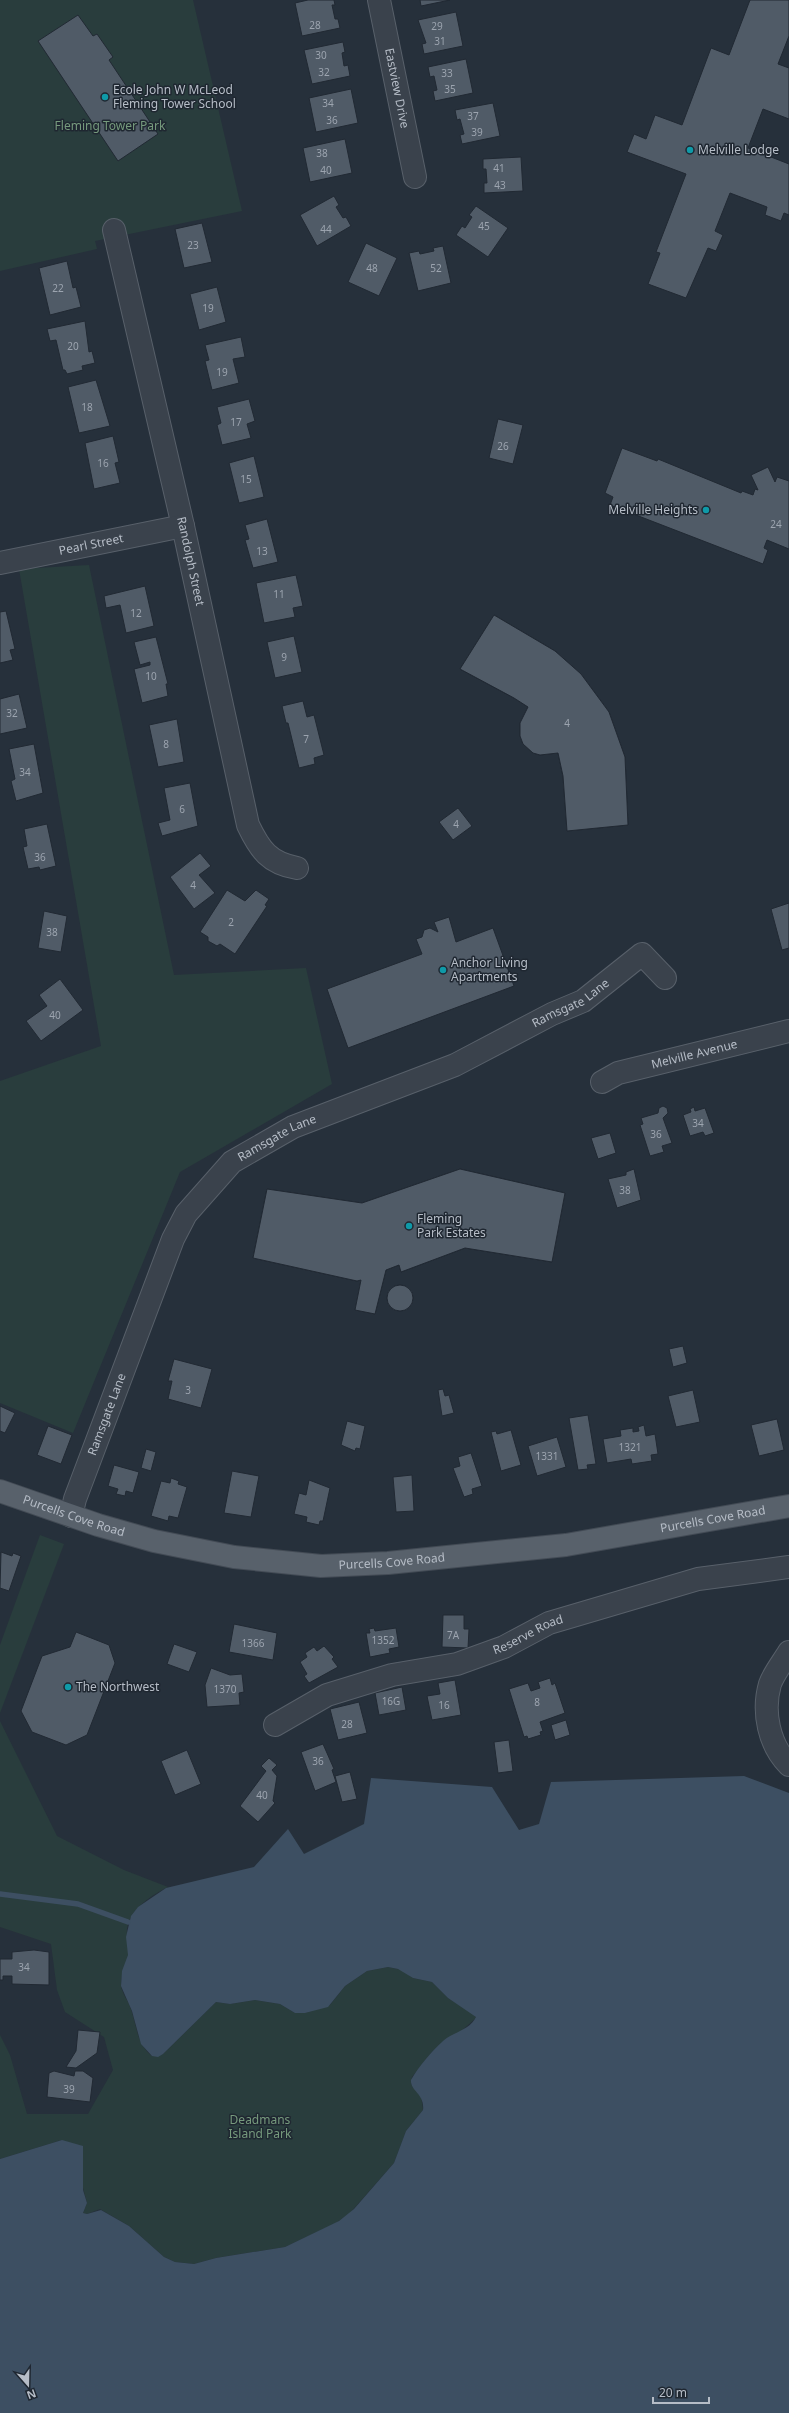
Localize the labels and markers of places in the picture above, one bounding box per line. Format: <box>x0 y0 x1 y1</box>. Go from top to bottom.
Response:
place label: Ecole John W McLeod Fleming Tower School <box>113 81 236 112</box>
marker: Ecole John W McLeod Fleming Tower School <box>100 92 110 102</box>
place label: Melville Lodge <box>698 141 779 158</box>
marker: Melville Lodge <box>685 145 695 155</box>
place label: Melville Heights <box>608 501 698 518</box>
marker: Melville Heights <box>701 505 711 515</box>
place label: Anchor Living Apartments <box>451 954 528 985</box>
marker: Anchor Living Apartments <box>438 965 448 975</box>
place label: Fleming Park Estates <box>417 1210 486 1241</box>
marker: Fleming Park Estates <box>404 1221 414 1231</box>
place label: The Northwest <box>76 1678 160 1695</box>
marker: The Northwest <box>63 1682 73 1692</box>

